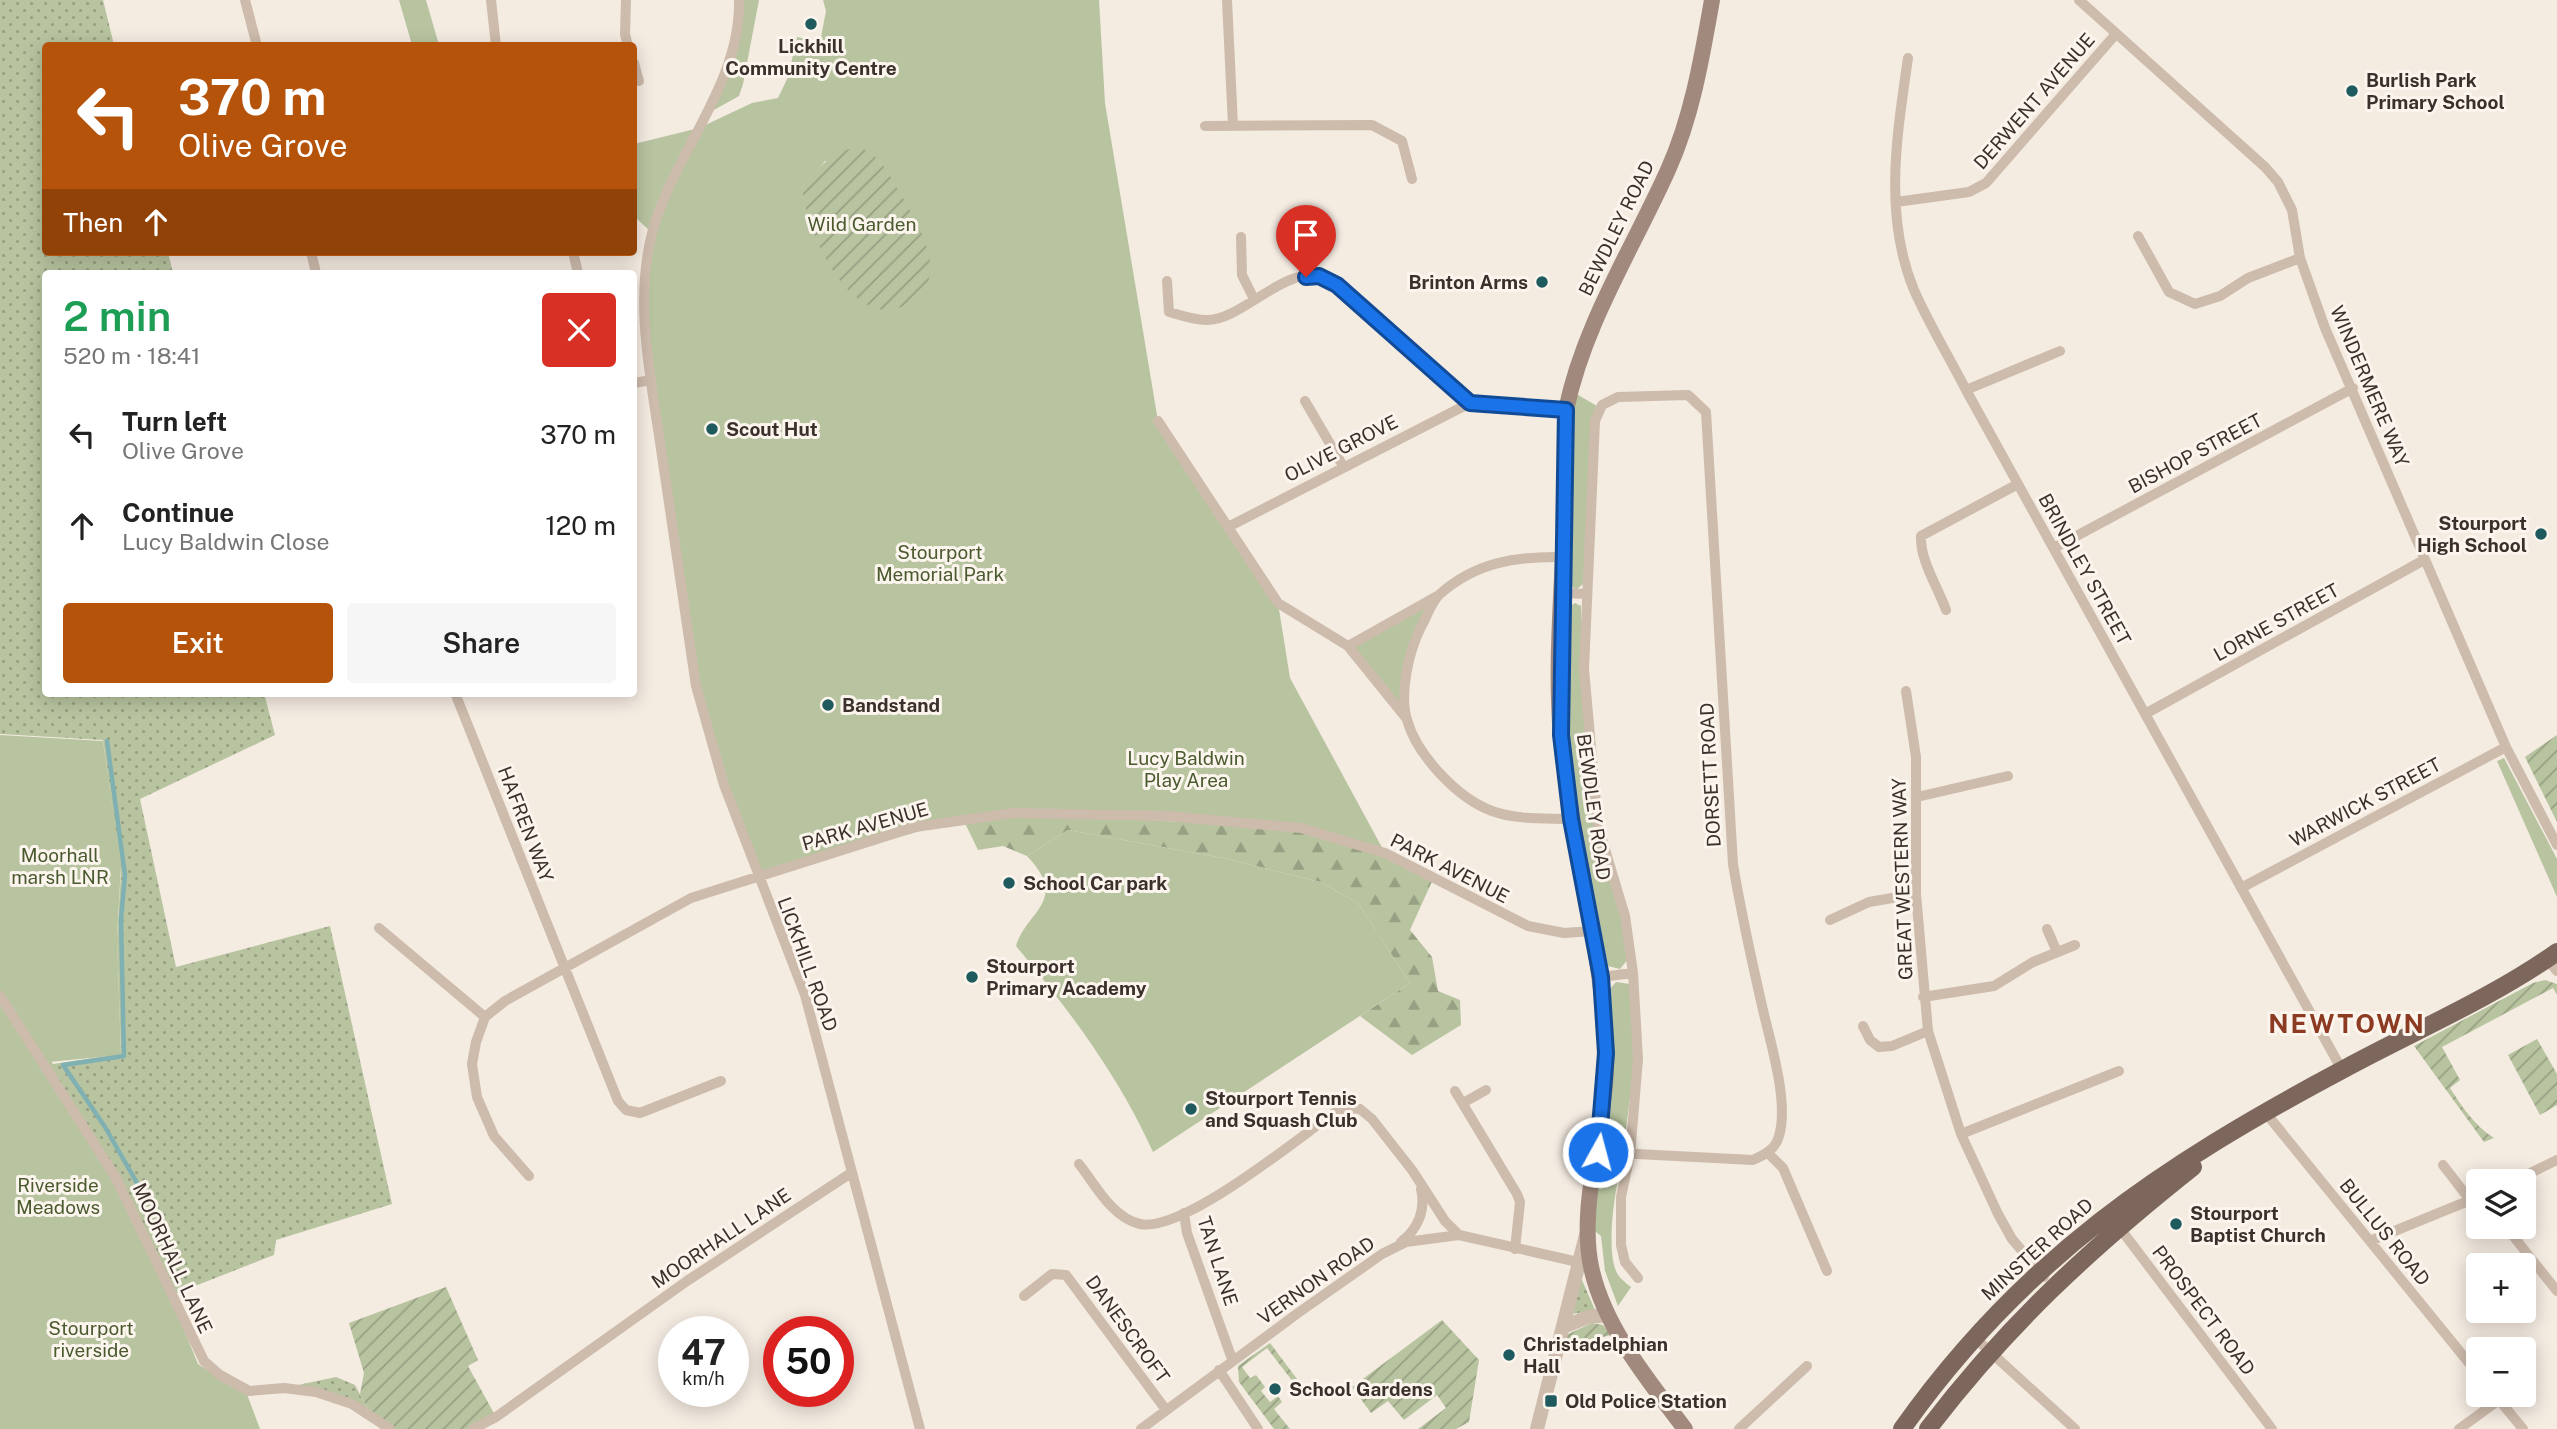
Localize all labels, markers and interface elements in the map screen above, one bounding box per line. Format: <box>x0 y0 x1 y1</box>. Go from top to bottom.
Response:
marker: Lickhill Community Centre <box>803 16 819 32</box>
street label: DERWENT AVENUE <box>1969 29 2099 173</box>
place label: Lickhill Community Centre <box>725 35 897 79</box>
text: 370 m <box>178 68 327 126</box>
place label: Burlish Park Primary School <box>2366 69 2505 113</box>
icon: left <box>63 70 154 161</box>
marker: Burlish Park Primary School <box>2344 83 2360 99</box>
text: Olive Grove <box>178 127 348 164</box>
street label: BEWDLEY ROAD <box>1574 157 1658 299</box>
icon: ahead <box>137 203 175 241</box>
pin <box>1276 205 1336 277</box>
text: Then <box>63 207 123 238</box>
park label: Wild Garden <box>808 213 916 235</box>
icon: arrive <box>1287 216 1325 254</box>
place label: Brinton Arms <box>1408 271 1528 293</box>
marker: Brinton Arms <box>1534 274 1550 290</box>
text: 2 min <box>63 291 171 340</box>
button: close <box>542 293 616 367</box>
street label: WINDERMERE WAY <box>2326 302 2414 470</box>
text: 520 m · 18:41 <box>63 342 200 369</box>
text: Turn left <box>122 406 227 437</box>
street label: BISHOP STREET <box>2125 409 2265 497</box>
street label: OLIVE GROVE <box>1281 410 1401 486</box>
icon: left <box>63 416 101 454</box>
place label: Scout Hut <box>726 418 818 440</box>
text: 370 m <box>540 419 616 450</box>
marker: Scout Hut <box>704 421 720 437</box>
text: Olive Grove <box>122 437 244 464</box>
street label: BRINDLEY STREET <box>2034 490 2136 648</box>
text: Continue <box>122 497 234 528</box>
icon: ahead <box>63 507 101 545</box>
text: 120 m <box>545 510 616 541</box>
place label: Stourport High School <box>2417 512 2527 556</box>
marker: Stourport High School <box>2533 526 2549 542</box>
text: Lucy Baldwin Close <box>122 528 330 555</box>
park label: Stourport Memorial Park <box>876 541 1004 585</box>
street label: LORNE STREET <box>2209 578 2343 666</box>
button: Exit <box>63 603 333 683</box>
button: Share <box>347 603 616 683</box>
place label: Bandstand <box>842 694 940 716</box>
marker: Bandstand <box>820 697 836 713</box>
street label: DORSETT ROAD <box>1695 702 1725 848</box>
street label: BEWDLEY ROAD <box>1573 732 1615 882</box>
park label: Lucy Baldwin Play Area <box>1127 747 1245 791</box>
street label: WARWICK STREET <box>2286 753 2444 851</box>
street label: HAFREN WAY <box>494 763 558 885</box>
street label: GREAT WESTERN WAY <box>1887 777 1917 980</box>
street label: PARK AVENUE <box>799 797 931 855</box>
street label: PARK AVENUE <box>1387 829 1513 907</box>
park label: Moorhall marsh LNR <box>11 844 109 888</box>
place label: School Car park <box>1023 872 1167 894</box>
marker: School Car park <box>1001 875 1017 891</box>
street label: LICKHILL ROAD <box>773 894 843 1034</box>
place label: Stourport Primary Academy <box>986 955 1147 999</box>
marker: Stourport Primary Academy <box>964 969 980 985</box>
district label: NEWTOWN <box>2268 1008 2426 1039</box>
place label: Stourport Tennis and Squash Club <box>1205 1087 1358 1131</box>
marker: Stourport Tennis and Squash Club <box>1183 1101 1199 1117</box>
position arrow <box>1561 1115 1635 1189</box>
map controls <box>2466 1169 2536 1407</box>
button: layers <box>2466 1169 2536 1239</box>
park label: Riverside Meadows <box>16 1174 100 1218</box>
street label: BULLUS ROAD <box>2335 1174 2435 1290</box>
street label: MOORHALL LANE <box>129 1179 217 1337</box>
street label: MOORHALL LANE <box>647 1183 795 1293</box>
street label: MINSTER ROAD <box>1977 1193 2097 1305</box>
place label: Stourport Baptist Church <box>2190 1202 2326 1246</box>
street label: TAN LANE <box>1193 1213 1243 1309</box>
marker: Stourport Baptist Church <box>2168 1216 2184 1232</box>
street label: VERNON ROAD <box>1253 1232 1379 1328</box>
street label: PROSPECT ROAD <box>2148 1241 2260 1379</box>
button: + <box>2466 1253 2536 1323</box>
street label: DANESCROFT <box>1082 1271 1174 1387</box>
speed limit sign: 50 <box>763 1316 854 1407</box>
park label: Stourport riverside <box>48 1317 134 1361</box>
text: 47 <box>681 1332 726 1373</box>
place label: Christadelphian Hall <box>1523 1333 1668 1377</box>
button: − <box>2466 1337 2536 1407</box>
marker: Christadelphian Hall <box>1501 1347 1517 1363</box>
text: km/h <box>682 1368 725 1389</box>
place label: School Gardens <box>1289 1378 1433 1400</box>
marker: School Gardens <box>1267 1381 1283 1397</box>
place label: Old Police Station <box>1565 1390 1727 1412</box>
marker: Old Police Station <box>1543 1393 1559 1409</box>

